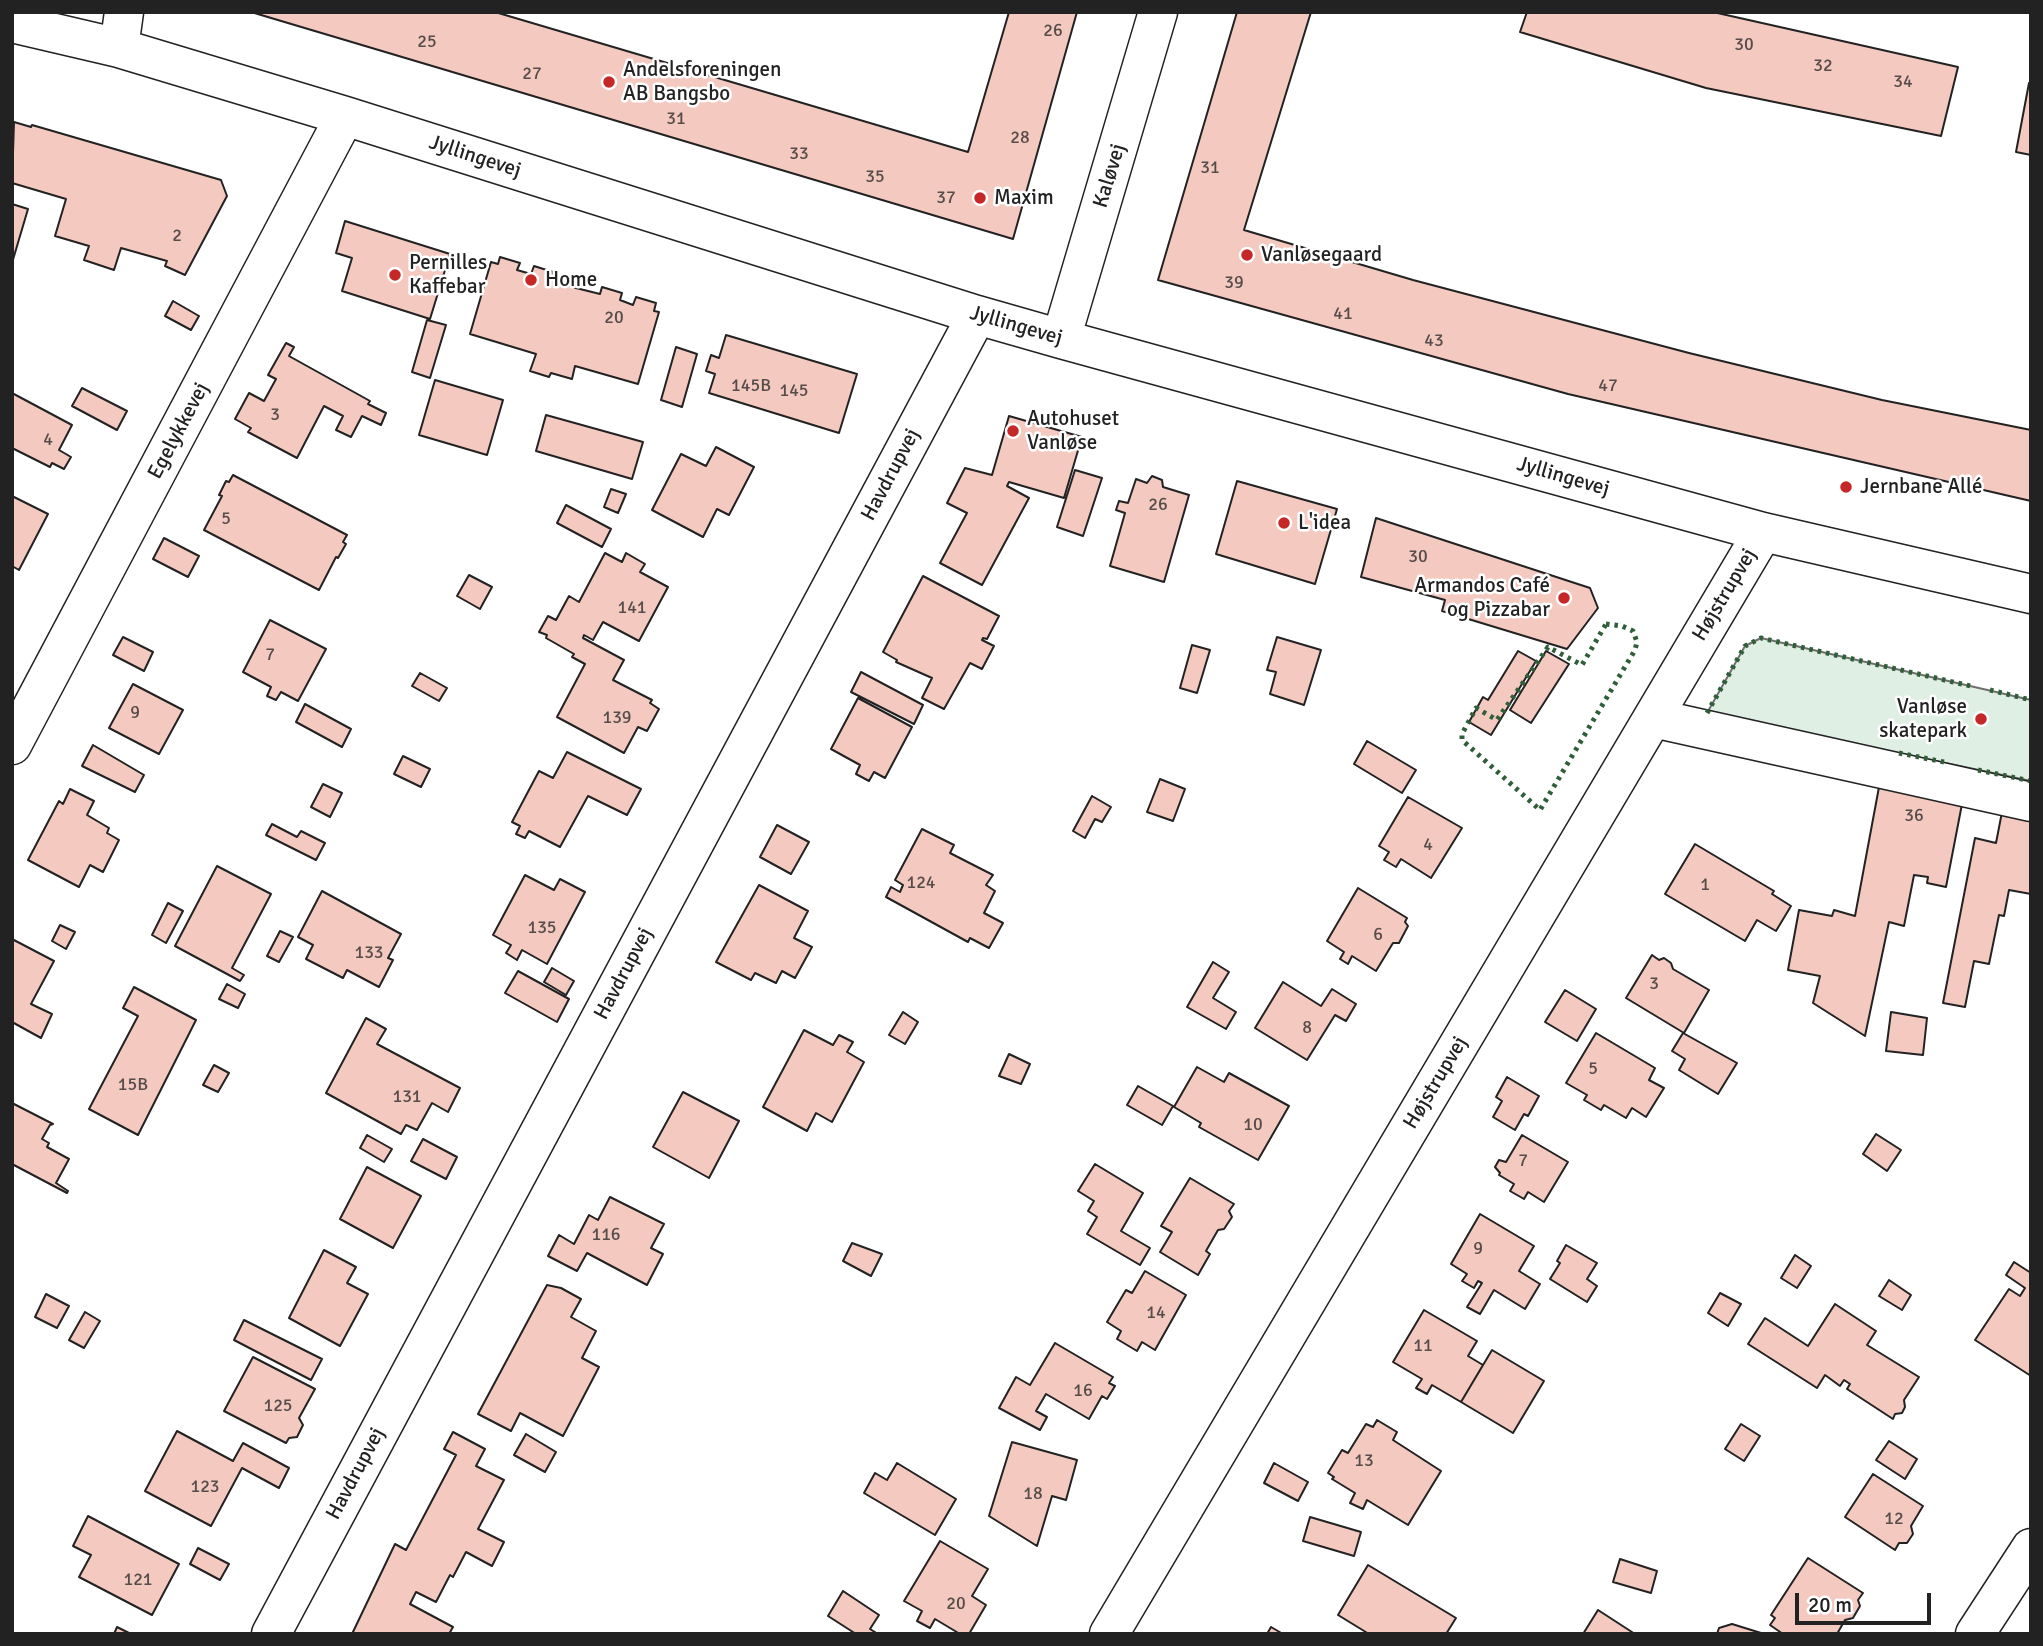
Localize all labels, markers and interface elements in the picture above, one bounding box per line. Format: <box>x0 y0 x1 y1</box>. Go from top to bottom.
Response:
house number: 26 <box>1043 20 1063 42</box>
house number: 25 <box>417 31 437 53</box>
house number: 30 <box>1734 34 1754 56</box>
house number: 32 <box>1813 55 1833 77</box>
place label: Andelsforeningen AB Bangsbo <box>623 57 782 107</box>
house number: 27 <box>522 63 542 85</box>
house number: 34 <box>1893 71 1913 93</box>
marker: Andelsforeningen AB Bangsbo <box>601 74 617 90</box>
house number: 31 <box>666 108 686 130</box>
house number: 28 <box>1010 127 1030 149</box>
street label: Jyllingevej <box>426 130 524 184</box>
street label: Kaløvej <box>1088 141 1132 211</box>
house number: 33 <box>789 143 809 165</box>
house number: 31 <box>1200 157 1220 179</box>
house number: 35 <box>865 166 885 188</box>
place label: Maxim <box>994 185 1054 211</box>
house number: 37 <box>936 187 956 209</box>
marker: Maxim <box>972 190 988 206</box>
house number: 2 <box>172 225 182 247</box>
place label: Vanløsegaard <box>1261 242 1382 268</box>
marker: Vanløsegaard <box>1239 247 1255 263</box>
place label: Pernilles Kaffebar <box>409 250 487 300</box>
marker: Pernilles Kaffebar <box>387 267 403 283</box>
place label: Home <box>545 267 597 293</box>
marker: Home <box>523 272 539 288</box>
house number: 39 <box>1224 272 1244 294</box>
street label: Jyllingevej <box>967 301 1065 351</box>
house number: 41 <box>1333 303 1353 325</box>
house number: 20 <box>604 307 624 329</box>
house number: 43 <box>1424 330 1444 352</box>
house number: 145B <box>731 375 771 397</box>
house number: 47 <box>1598 375 1618 397</box>
street label: Egelykkevej <box>143 379 215 483</box>
house number: 145 <box>779 380 809 402</box>
house number: 3 <box>270 404 280 426</box>
place label: Autohuset Vanløse <box>1027 406 1119 456</box>
marker: Autohuset Vanløse <box>1005 423 1021 439</box>
street label: Havdrupvej <box>856 425 926 525</box>
house number: 4 <box>43 429 53 451</box>
street label: Jyllingevej <box>1514 452 1612 502</box>
place label: Jernbane Allé <box>1860 474 1982 500</box>
marker: Jernbane Allé <box>1838 479 1854 495</box>
house number: 26 <box>1148 494 1168 516</box>
house number: 5 <box>221 508 231 530</box>
place label: L'idea <box>1298 510 1351 536</box>
marker: L'idea <box>1276 515 1292 531</box>
street label: Højstrupvej <box>1688 544 1762 646</box>
house number: 30 <box>1408 546 1428 568</box>
place label: Armandos Café og Pizzabar <box>1414 573 1550 623</box>
marker: Armandos Café og Pizzabar <box>1556 590 1572 606</box>
house number: 141 <box>617 597 647 619</box>
house number: 7 <box>265 644 275 666</box>
place label: Vanløse skatepark <box>1879 694 1967 744</box>
house number: 9 <box>130 702 140 724</box>
house number: 139 <box>602 707 632 729</box>
marker: Vanløse skatepark <box>1973 711 1989 727</box>
house number: 36 <box>1904 805 1924 827</box>
house number: 4 <box>1423 834 1433 856</box>
house number: 124 <box>906 872 936 894</box>
house number: 1 <box>1700 874 1710 896</box>
house number: 135 <box>527 917 557 939</box>
street label: Havdrupvej <box>589 924 659 1024</box>
house number: 6 <box>1373 924 1383 946</box>
house number: 133 <box>354 942 384 964</box>
house number: 3 <box>1649 973 1659 995</box>
house number: 8 <box>1302 1017 1312 1039</box>
street label: Højstrupvej <box>1399 1032 1473 1134</box>
house number: 5 <box>1588 1058 1598 1080</box>
house number: 15B <box>118 1074 148 1096</box>
house number: 131 <box>392 1086 422 1108</box>
house number: 10 <box>1243 1114 1263 1136</box>
house number: 7 <box>1518 1150 1528 1172</box>
house number: 116 <box>591 1224 621 1246</box>
house number: 9 <box>1473 1238 1483 1260</box>
house number: 14 <box>1146 1302 1166 1324</box>
house number: 11 <box>1413 1335 1433 1357</box>
house number: 16 <box>1073 1380 1093 1402</box>
house number: 125 <box>263 1395 293 1417</box>
street label: Havdrupvej <box>321 1424 391 1524</box>
house number: 13 <box>1354 1450 1374 1472</box>
house number: 123 <box>190 1476 220 1498</box>
house number: 18 <box>1023 1483 1043 1505</box>
house number: 12 <box>1884 1508 1904 1530</box>
house number: 121 <box>123 1569 153 1591</box>
scale bar <box>1798 1580 1934 1624</box>
text: 20 m <box>1808 1592 1852 1618</box>
house number: 20 <box>946 1593 966 1615</box>

